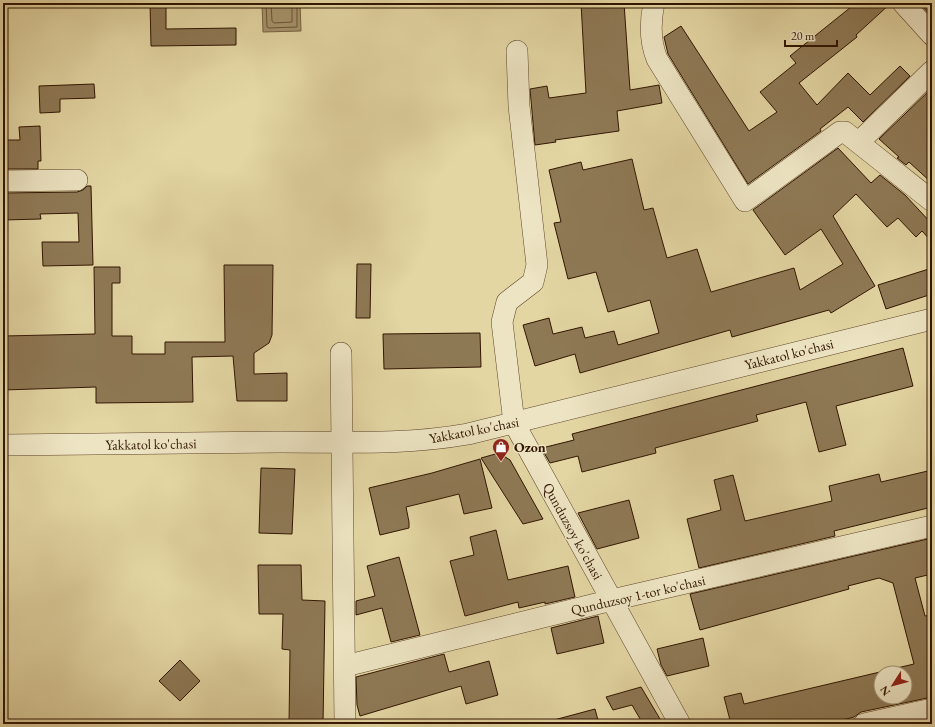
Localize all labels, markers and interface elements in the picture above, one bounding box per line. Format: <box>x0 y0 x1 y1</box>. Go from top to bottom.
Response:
scale bar <box>785 22 837 48</box>
text: 20 m <box>791 28 815 44</box>
street label: Yakkatol ko'chasi <box>743 334 836 374</box>
street label: Yakkatol ko'chasi <box>428 412 521 448</box>
street label: Yakkatol ko'chasi <box>105 434 197 454</box>
shop icon: Ozon <box>491 437 511 462</box>
place label: Ozon <box>514 438 546 456</box>
street label: Qunduzsoy ko'chasi <box>539 479 607 583</box>
street label: Qunduzsoy 1-tor ko'chasi <box>569 571 707 619</box>
north arrow <box>873 665 913 705</box>
text: N <box>877 683 893 699</box>

